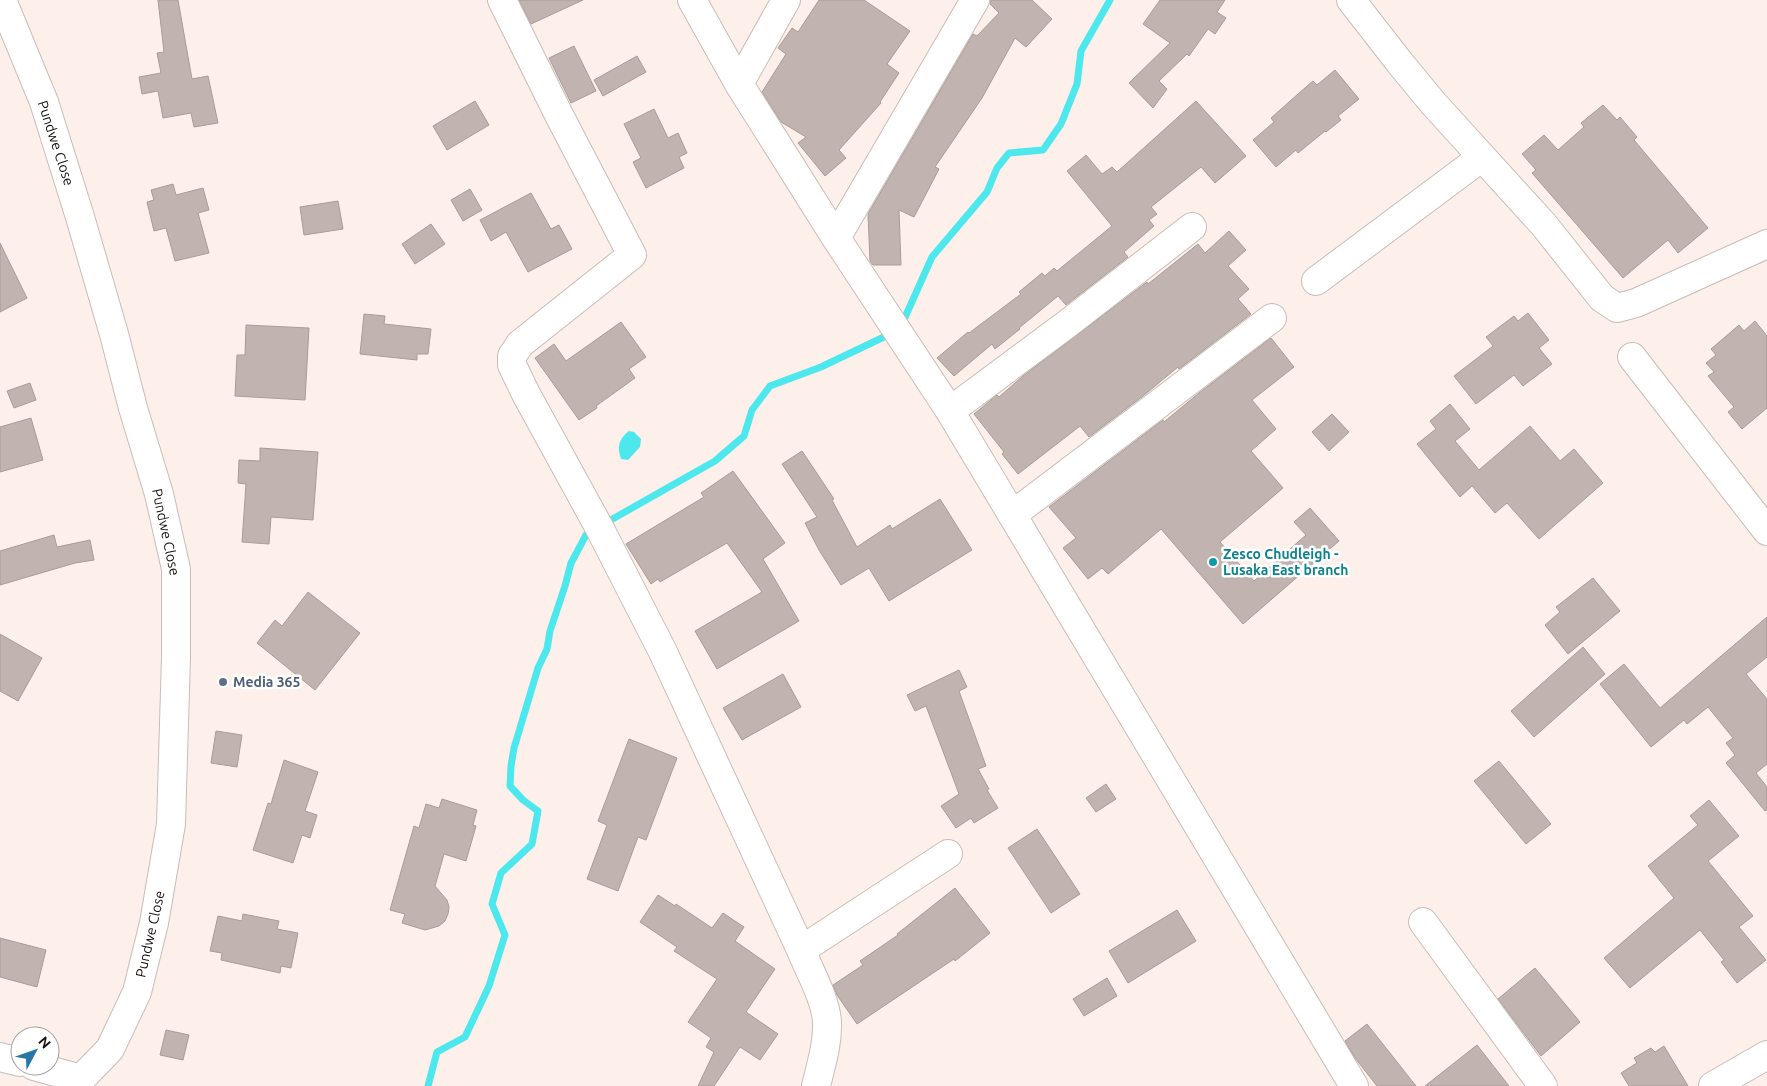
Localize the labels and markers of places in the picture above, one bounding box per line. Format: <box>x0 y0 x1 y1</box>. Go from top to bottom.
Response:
place label: Zesco Chudleigh - Lusaka East branch <box>1223 546 1348 578</box>
marker: Zesco Chudleigh - Lusaka East branch <box>1207 556 1219 568</box>
place label: Media 365 <box>233 674 301 690</box>
marker: Media 365 <box>217 676 229 688</box>

